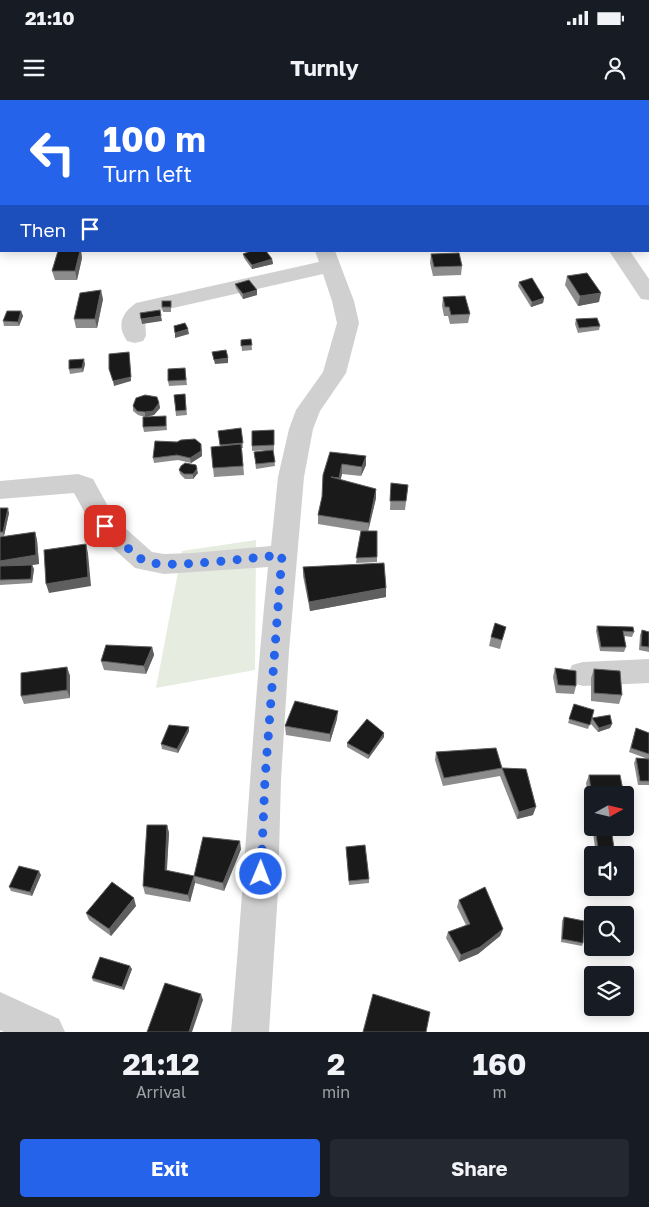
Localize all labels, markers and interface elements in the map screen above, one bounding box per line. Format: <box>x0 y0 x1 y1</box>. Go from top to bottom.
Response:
text: 21:10 <box>25 6 75 29</box>
icon: menu <box>20 54 48 82</box>
text: Turnly <box>290 54 359 81</box>
icon: person <box>601 54 629 82</box>
text: 100 m <box>103 118 206 160</box>
icon: left <box>20 120 85 185</box>
text: Turn left <box>103 160 192 187</box>
icon: arrive <box>76 215 104 243</box>
text: Then <box>20 218 66 241</box>
pin <box>84 505 126 547</box>
icon: arrive <box>91 512 119 540</box>
north arrow <box>584 786 634 836</box>
map controls <box>584 786 634 1016</box>
button: sound <box>584 846 634 896</box>
position arrow <box>234 847 286 899</box>
button: search <box>584 906 634 956</box>
button: layers <box>584 966 634 1016</box>
text: 21:12 <box>122 1046 200 1082</box>
text: 2 <box>327 1046 345 1082</box>
text: 160 <box>473 1046 527 1082</box>
text: Arrival <box>136 1082 186 1102</box>
text: min <box>322 1082 350 1102</box>
text: m <box>492 1082 507 1102</box>
button: Exit <box>20 1139 320 1197</box>
button: Share <box>330 1139 629 1197</box>

